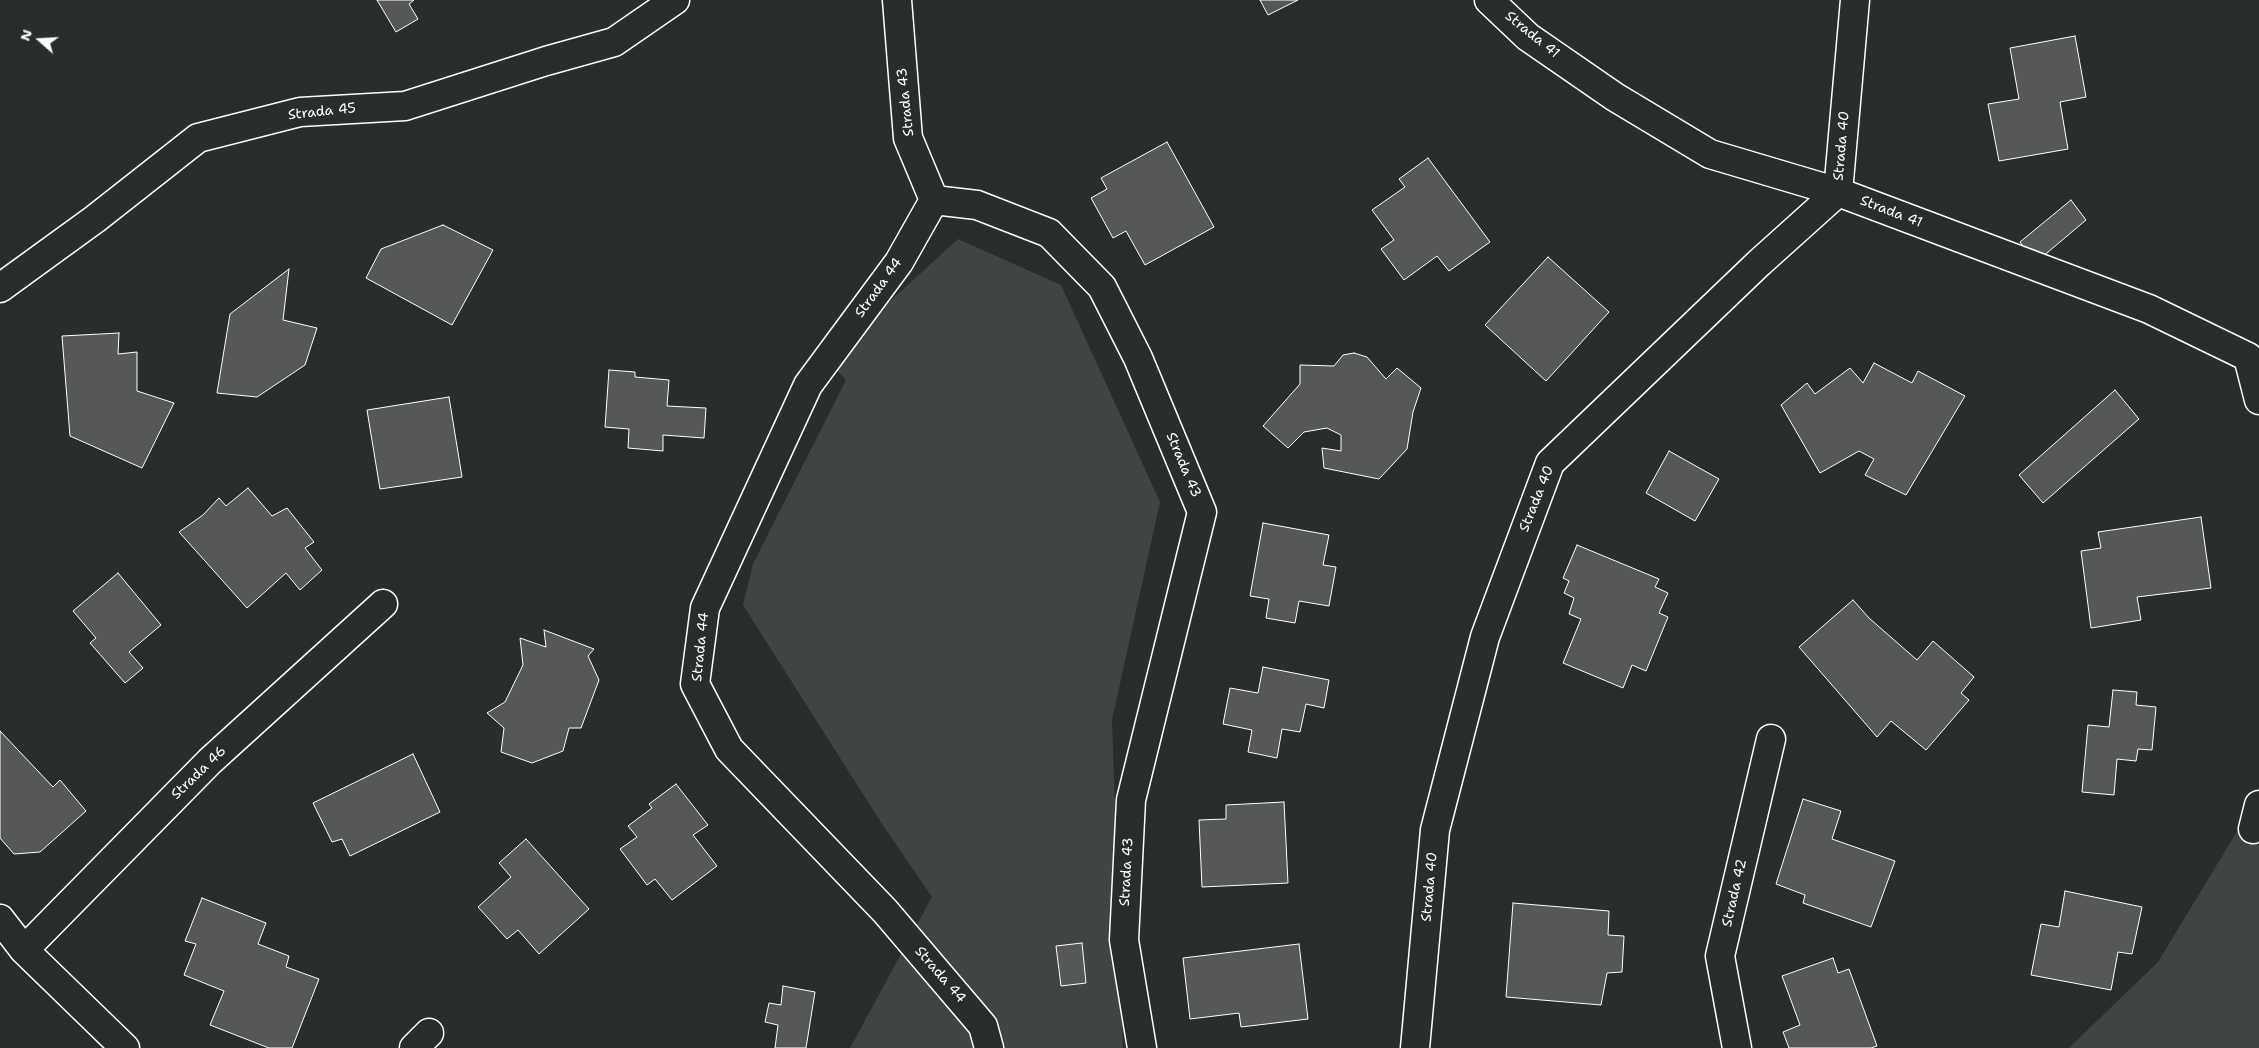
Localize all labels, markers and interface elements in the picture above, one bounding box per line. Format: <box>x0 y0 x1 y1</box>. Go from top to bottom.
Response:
street label: Strada 41 <box>1501 8 1563 62</box>
north arrow <box>15 15 65 65</box>
text: N <box>16 27 36 43</box>
street label: Strada 43 <box>894 67 918 137</box>
street label: Strada 45 <box>287 100 357 124</box>
street label: Strada 40 <box>1831 111 1853 181</box>
street label: Strada 41 <box>1858 192 1924 232</box>
street label: Strada 44 <box>852 255 906 321</box>
street label: Strada 43 <box>1162 430 1204 500</box>
street label: Strada 40 <box>1516 464 1558 534</box>
street label: Strada 44 <box>689 612 713 682</box>
street label: Strada 46 <box>168 743 230 803</box>
street label: Strada 43 <box>1117 837 1137 907</box>
street label: Strada 40 <box>1419 852 1441 922</box>
street label: Strada 42 <box>1719 858 1751 928</box>
street label: Strada 44 <box>911 943 969 1007</box>

